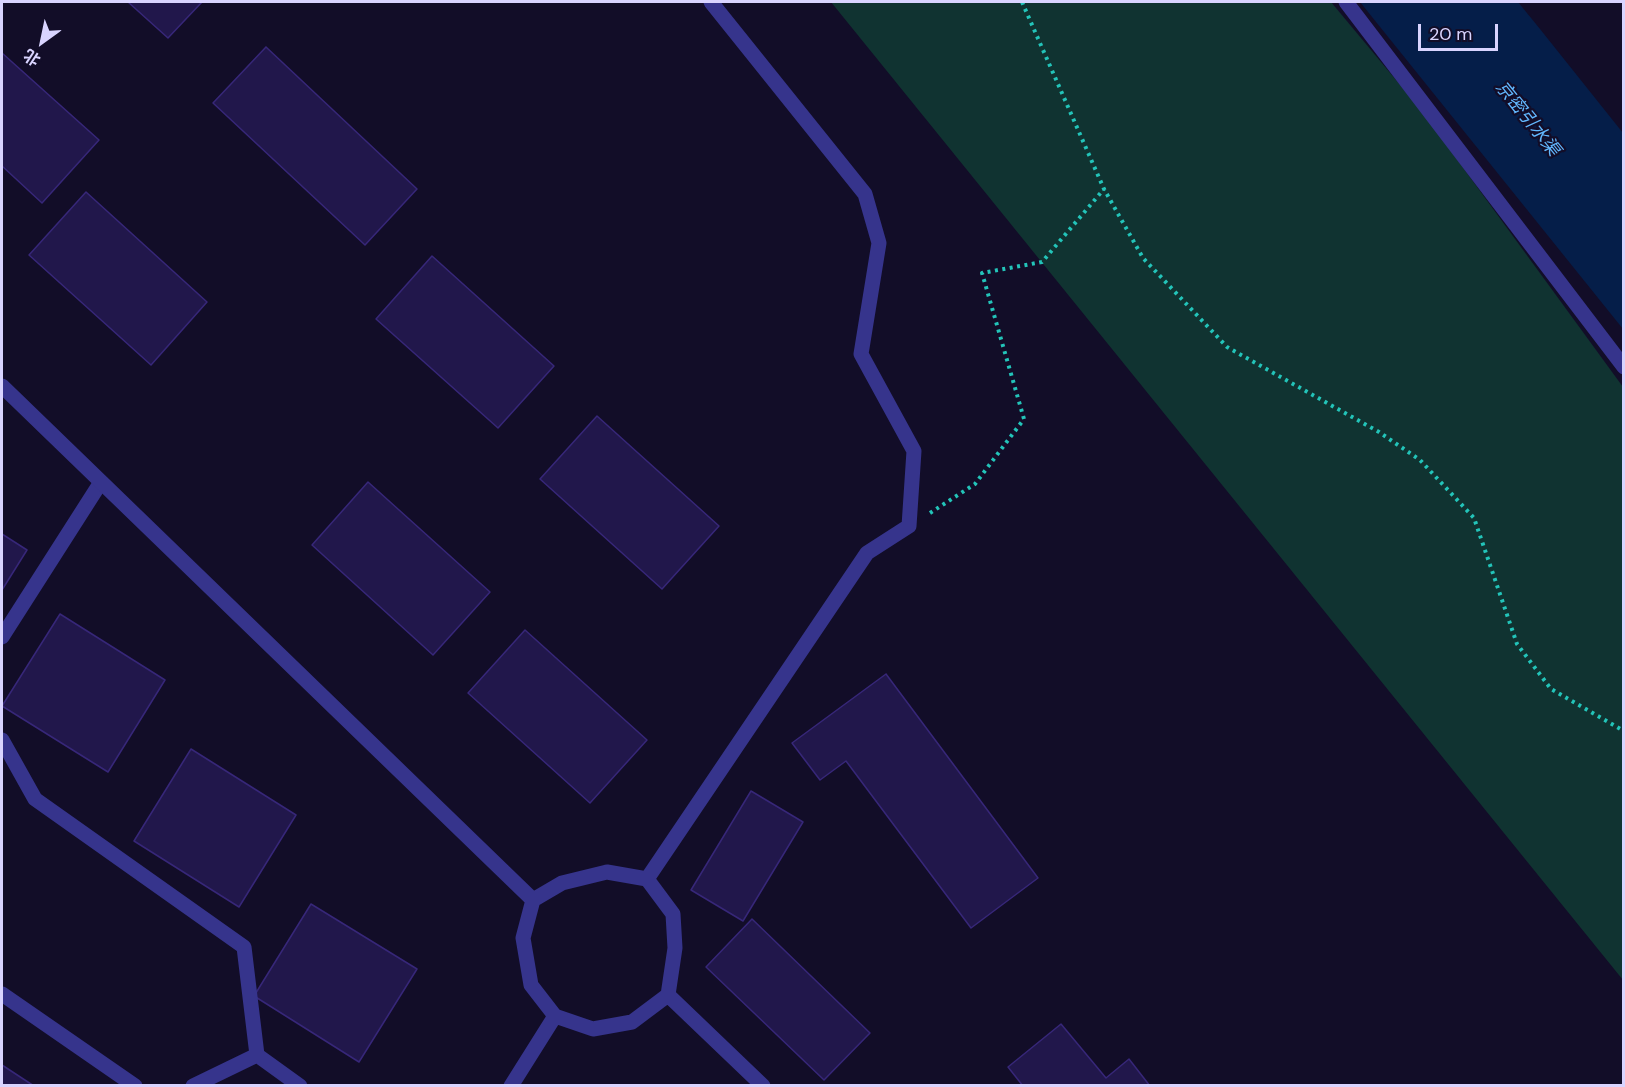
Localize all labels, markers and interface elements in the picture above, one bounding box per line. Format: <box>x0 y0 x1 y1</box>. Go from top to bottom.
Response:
north arrow <box>12 12 72 72</box>
scale bar <box>1421 12 1500 50</box>
text: 20 m <box>1429 22 1472 46</box>
text: 北 <box>19 44 44 71</box>
water label: 京密引水渠 <box>1490 77 1564 161</box>

